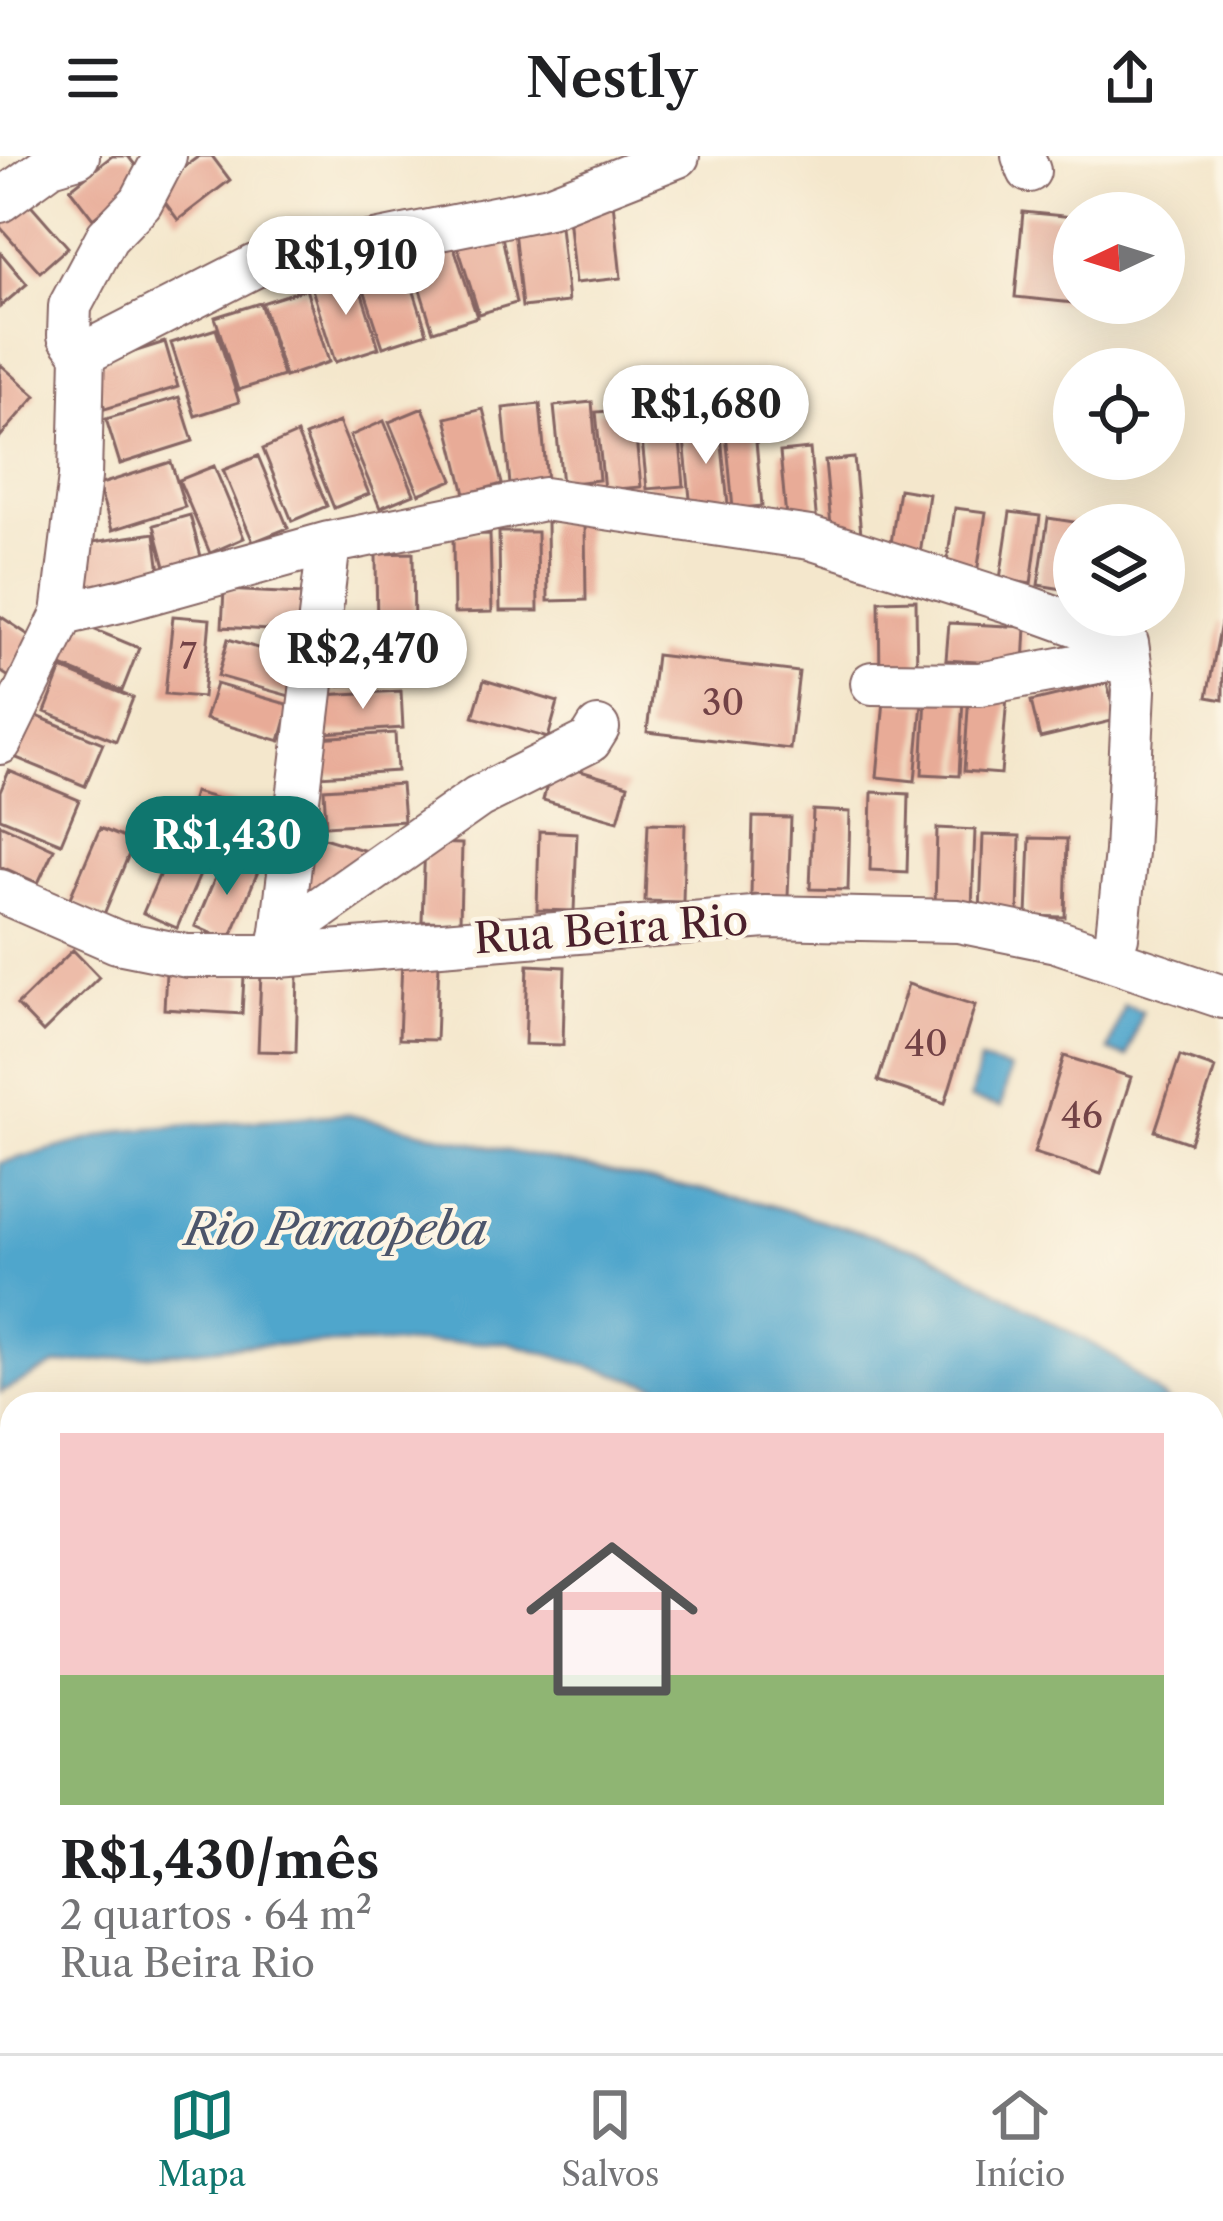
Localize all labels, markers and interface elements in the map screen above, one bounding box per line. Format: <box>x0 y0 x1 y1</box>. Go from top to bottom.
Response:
icon: menu <box>60 45 126 111</box>
text: Nestly <box>526 45 697 111</box>
icon: share <box>1097 45 1163 111</box>
north arrow <box>1053 192 1185 324</box>
map controls <box>1053 192 1185 636</box>
pin: R$1,910 <box>235 216 457 318</box>
text: R$1,910 <box>274 231 418 279</box>
button: locate <box>1053 348 1185 480</box>
pin: R$1,680 <box>595 365 817 467</box>
text: R$1,680 <box>630 380 782 428</box>
button: layers <box>1053 504 1185 636</box>
pin: R$2,470 <box>252 610 474 712</box>
text: R$2,470 <box>286 625 440 673</box>
house number: 7 <box>179 634 197 678</box>
house number: 30 <box>702 680 744 724</box>
pin: R$1,430 <box>116 796 338 898</box>
text: R$1,430 <box>152 811 302 859</box>
street label: Rua Beira Rio <box>472 893 750 965</box>
house number: 40 <box>904 1021 948 1065</box>
house number: 46 <box>1061 1093 1103 1137</box>
water label: Rio Paraopeba <box>181 1201 488 1257</box>
icon: home <box>504 1511 720 1727</box>
text: R$1,430/mês <box>60 1829 379 1891</box>
text: 2 quartos · 64 m² <box>60 1891 372 1939</box>
text: Rua Beira Rio <box>60 1939 315 1987</box>
tab: Mapa <box>158 2082 246 2195</box>
tab: Salvos <box>561 2082 659 2195</box>
tab: Início <box>975 2082 1065 2195</box>

